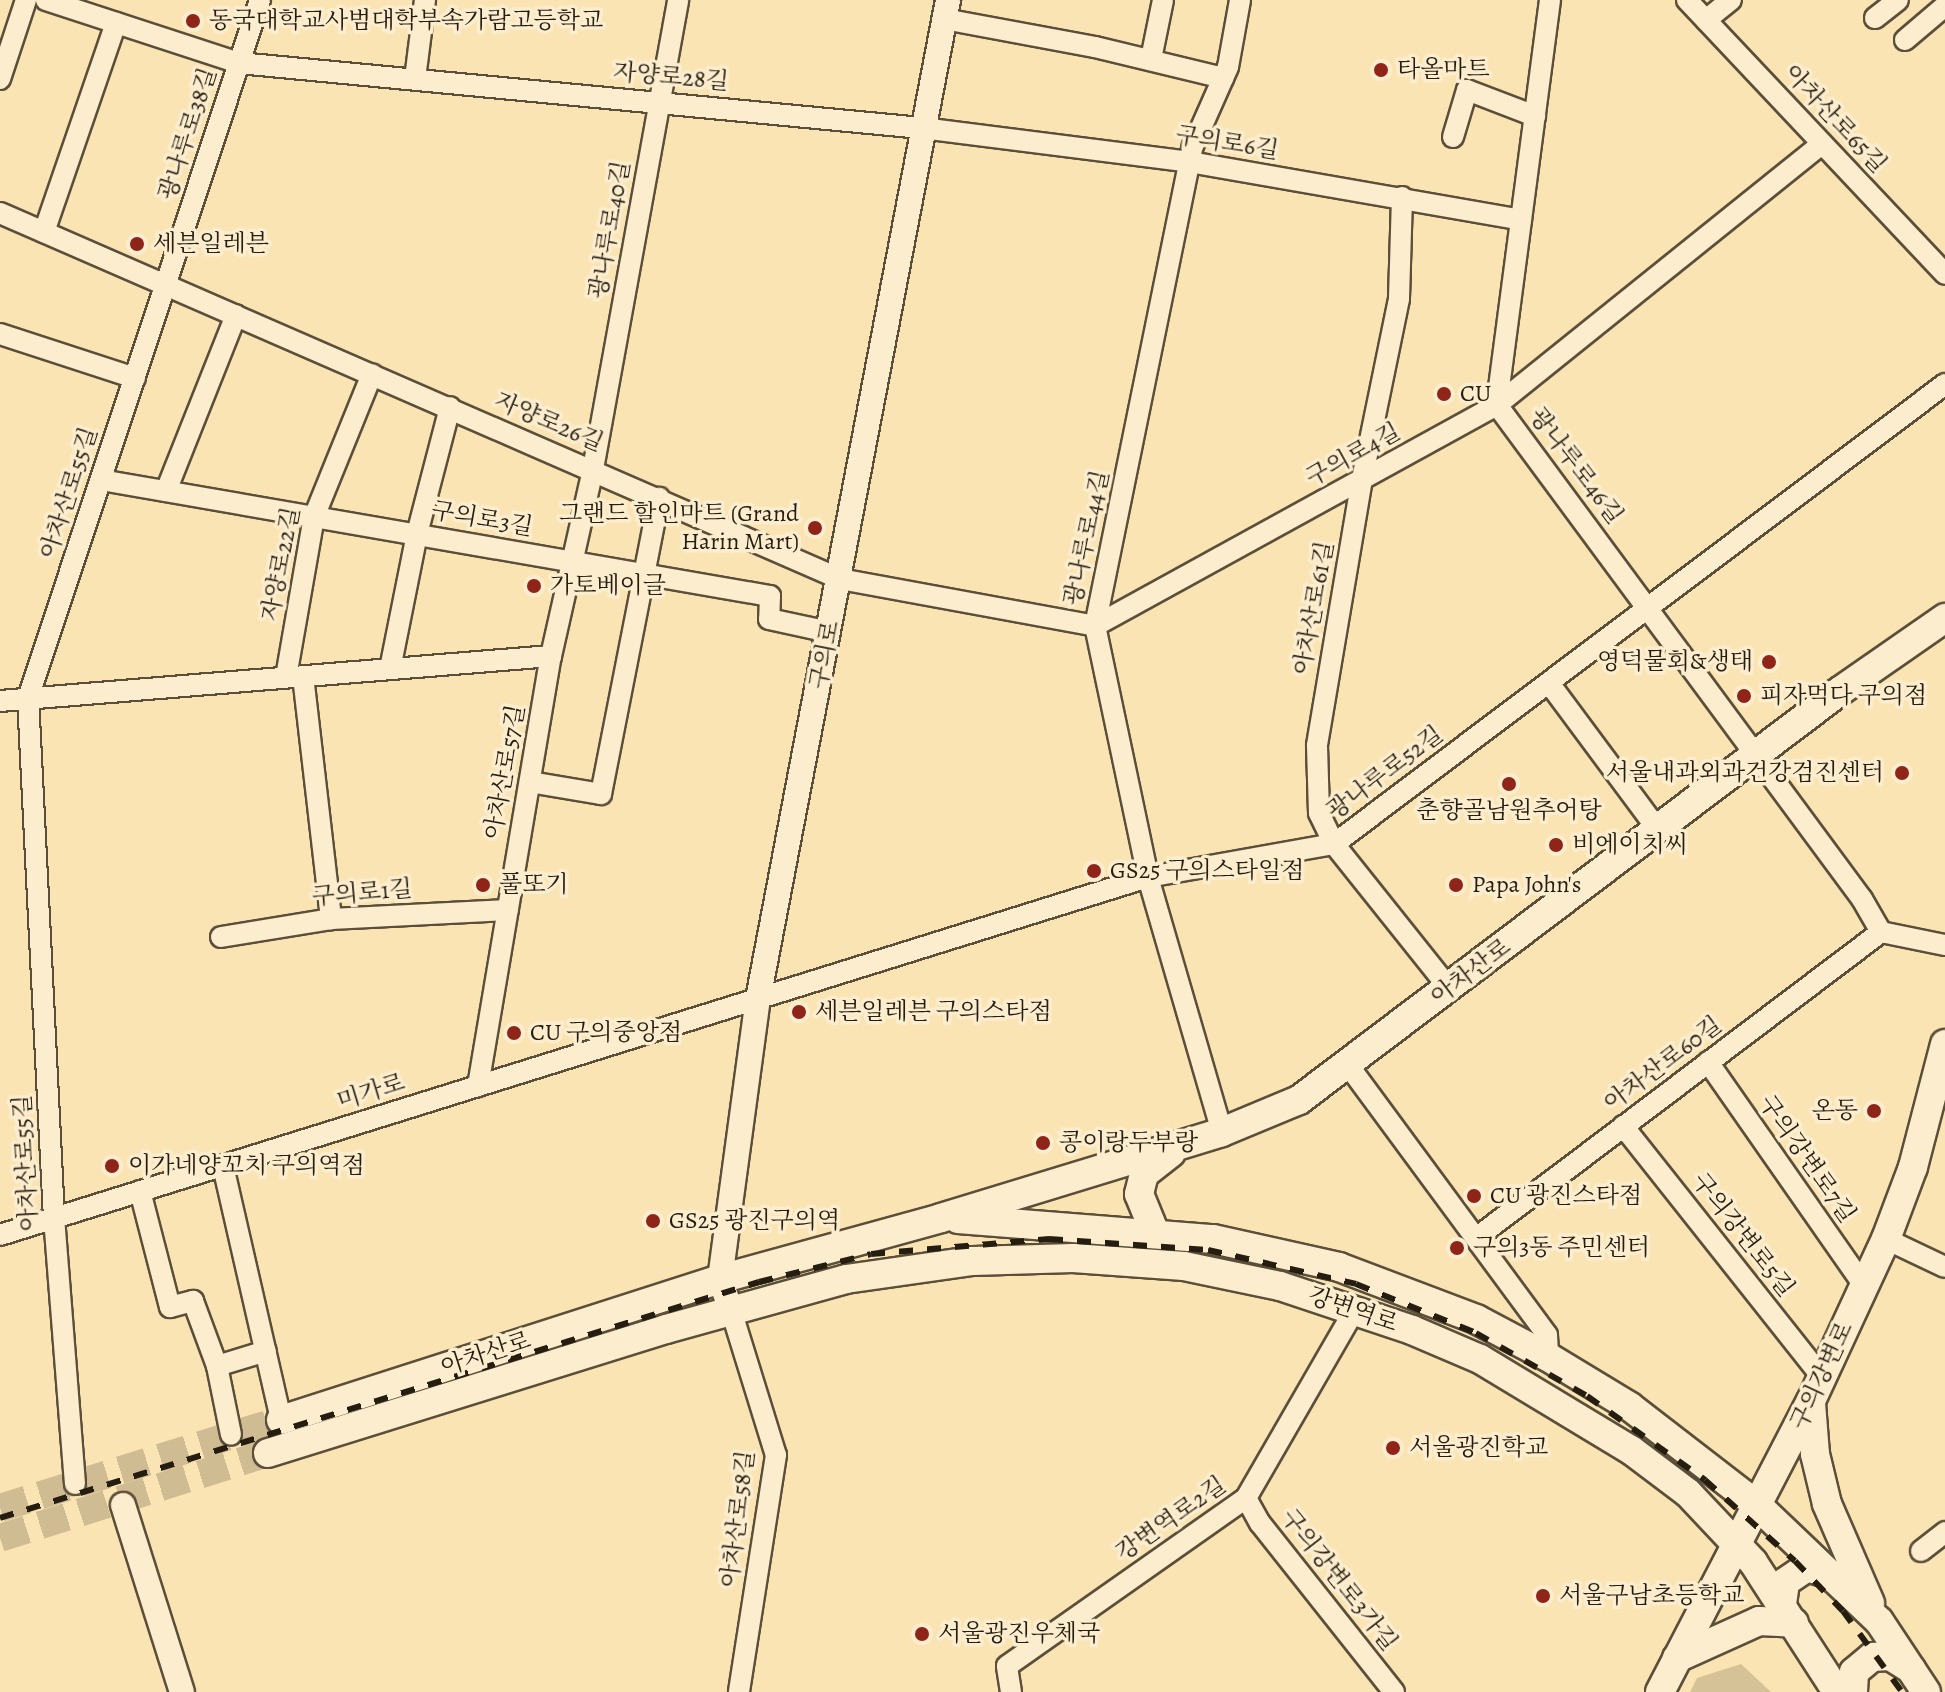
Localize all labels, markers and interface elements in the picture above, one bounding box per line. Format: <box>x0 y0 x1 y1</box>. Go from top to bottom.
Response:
place label: 동국대학교사범대학부속가람고등학교 <box>209 7 603 35</box>
marker: 동국대학교사범대학부속가람고등학교 <box>184 12 202 30</box>
place label: 타올마트 <box>1397 56 1490 84</box>
street label: 자양로28길 <box>612 58 730 96</box>
street label: 아차산로65길 <box>1778 59 1892 179</box>
marker: 타올마트 <box>1372 61 1390 79</box>
street label: 광나루로38길 <box>153 64 223 204</box>
street label: 구의로6길 <box>1173 121 1281 165</box>
street label: 광나루로40길 <box>584 159 636 301</box>
place label: 세븐일레븐 <box>153 230 269 258</box>
marker: 세븐일레븐 <box>128 235 146 253</box>
place label: CU <box>1460 380 1491 408</box>
marker: CU <box>1435 385 1453 403</box>
street label: 자양로26길 <box>490 386 608 458</box>
street label: 광나루로46길 <box>1523 402 1629 530</box>
street label: 구의로4길 <box>1301 417 1405 493</box>
street label: 아차산로55길 <box>34 424 104 562</box>
street label: 광나루로44길 <box>1059 468 1115 608</box>
street label: 구의로3길 <box>429 496 535 542</box>
place label: 그랜드 할인마트 (Grand Harin Mart) <box>559 500 799 556</box>
street label: 자양로22길 <box>256 505 306 623</box>
marker: 그랜드 할인마트 (Grand Harin Mart) <box>806 519 824 537</box>
street label: 아차산로61길 <box>1288 539 1340 677</box>
place label: 가토베이글 <box>550 572 666 600</box>
marker: 가토베이글 <box>525 577 543 595</box>
street label: 구의로 <box>804 618 846 692</box>
place label: 영덕물회&생태 <box>1597 648 1753 676</box>
marker: 영덕물회&생태 <box>1760 653 1778 671</box>
place label: 피자먹다 구의점 <box>1760 682 1927 710</box>
marker: 피자먹다 구의점 <box>1735 687 1753 705</box>
street label: 아차산로57길 <box>479 702 531 842</box>
street label: 광나루로52길 <box>1321 720 1449 826</box>
place label: 서울내과외과건강검진센터 <box>1606 759 1884 787</box>
marker: 서울내과외과건강검진센터 <box>1891 762 1913 784</box>
marker: 춘향골남원추어탕 <box>1500 775 1518 793</box>
place label: 춘향골남원추어탕 <box>1416 797 1602 825</box>
place label: 비에이치씨 <box>1572 831 1688 859</box>
marker: 비에이치씨 <box>1547 836 1565 854</box>
place label: GS25 구의스타일점 <box>1110 857 1304 885</box>
marker: GS25 구의스타일점 <box>1085 862 1103 880</box>
place label: 풀또기 <box>499 871 569 899</box>
place label: Papa John's <box>1472 871 1581 899</box>
street label: 구의로1길 <box>310 874 414 912</box>
marker: 풀또기 <box>474 876 492 894</box>
marker: Papa John's <box>1447 876 1465 894</box>
street label: 아차산로 <box>1425 933 1517 1011</box>
place label: 세븐일레븐 구의스타점 <box>815 998 1052 1026</box>
marker: 세븐일레븐 구의스타점 <box>790 1003 808 1021</box>
street label: 아차산로60길 <box>1599 1010 1727 1118</box>
place label: CU 구의중앙점 <box>530 1019 682 1047</box>
marker: CU 구의중앙점 <box>505 1024 523 1042</box>
street label: 미가로 <box>334 1068 408 1116</box>
street label: 구의강변로7길 <box>1752 1090 1862 1228</box>
street label: 아차산로55길 <box>8 1094 44 1232</box>
place label: 온동 <box>1812 1097 1858 1125</box>
marker: 온동 <box>1865 1102 1883 1120</box>
place label: 콩이랑두부랑 <box>1059 1129 1198 1157</box>
marker: 콩이랑두부랑 <box>1034 1134 1052 1152</box>
place label: 이가네양꼬치 구의역점 <box>128 1152 365 1180</box>
marker: 이가네양꼬치 구의역점 <box>103 1157 121 1175</box>
street label: 구의강변로5길 <box>1686 1167 1800 1303</box>
place label: CU 광진스타점 <box>1490 1182 1642 1210</box>
marker: CU 광진스타점 <box>1465 1187 1483 1205</box>
place label: GS25 광진구의역 <box>669 1207 840 1235</box>
marker: GS25 광진구의역 <box>644 1212 662 1230</box>
place label: 구의3동 주민센터 <box>1473 1234 1650 1262</box>
marker: 구의3동 주민센터 <box>1448 1239 1466 1257</box>
street label: 강변역로 <box>1304 1281 1402 1339</box>
street label: 구의강변로 <box>1784 1317 1860 1435</box>
street label: 아차산로 <box>437 1326 535 1382</box>
place label: 서울광진학교 <box>1409 1434 1548 1462</box>
marker: 서울광진학교 <box>1384 1439 1402 1457</box>
street label: 아차산로58길 <box>715 1449 761 1589</box>
street label: 강변역로2길 <box>1111 1471 1231 1567</box>
street label: 구의강변로3가길 <box>1275 1503 1403 1657</box>
place label: 서울구남초등학교 <box>1559 1582 1744 1610</box>
marker: 서울구남초등학교 <box>1534 1587 1552 1605</box>
place label: 서울광진우체국 <box>938 1620 1100 1648</box>
marker: 서울광진우체국 <box>913 1625 931 1643</box>

